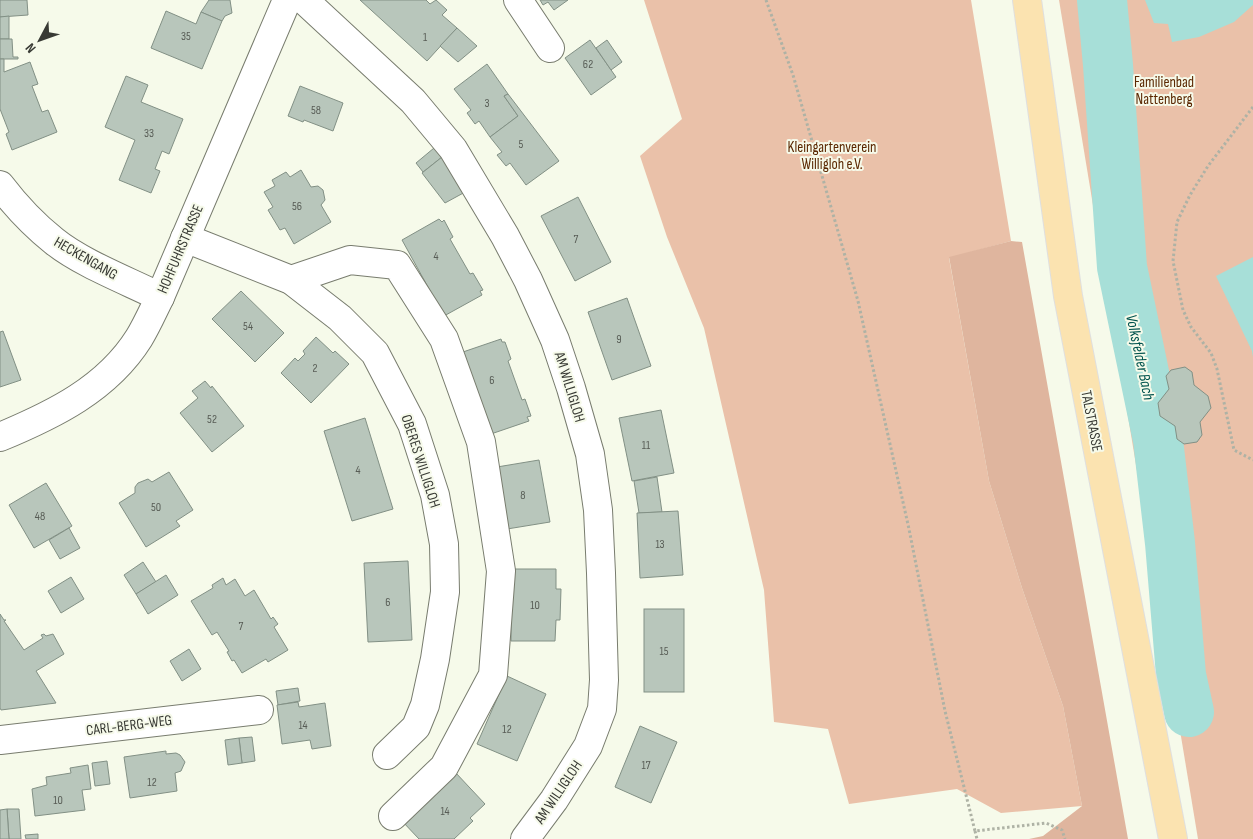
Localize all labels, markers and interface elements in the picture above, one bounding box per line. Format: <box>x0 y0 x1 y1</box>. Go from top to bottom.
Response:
north arrow <box>15 15 65 65</box>
house number: 35 <box>181 29 191 44</box>
house number: 1 <box>423 30 428 45</box>
text: N <box>22 40 39 57</box>
house number: 62 <box>583 57 593 72</box>
park label: Familienbad Nattenberg <box>1134 73 1194 109</box>
house number: 3 <box>484 96 490 111</box>
house number: 58 <box>311 103 321 118</box>
house number: 33 <box>144 126 154 141</box>
house number: 5 <box>519 137 524 152</box>
park label: Kleingartenverein Willigloh e.V. <box>788 138 876 174</box>
house number: 56 <box>292 199 302 214</box>
street label: HOHFUHRSTRASSE <box>153 202 208 297</box>
house number: 7 <box>574 232 579 247</box>
street label: HECKENGANG <box>50 233 121 284</box>
house number: 4 <box>433 249 439 264</box>
water label: Volksfelder Bach <box>1121 313 1158 402</box>
house number: 54 <box>243 319 253 334</box>
house number: 9 <box>616 332 622 347</box>
street label: AM WILLIGLOH <box>550 349 589 425</box>
house number: 2 <box>313 361 318 376</box>
house number: 6 <box>489 373 495 388</box>
street label: TALSTRASSE <box>1076 389 1107 453</box>
house number: 52 <box>207 412 217 427</box>
street label: OBERES WILLIGLOH <box>397 412 445 510</box>
house number: 11 <box>642 438 651 453</box>
house number: 4 <box>355 463 361 478</box>
house number: 8 <box>520 488 526 503</box>
house number: 50 <box>151 500 161 515</box>
house number: 48 <box>35 509 45 524</box>
house number: 13 <box>655 537 665 552</box>
house number: 6 <box>385 595 391 610</box>
house number: 10 <box>530 598 540 613</box>
house number: 7 <box>239 619 244 634</box>
house number: 15 <box>659 644 669 659</box>
street label: CARL-BERG-WEG <box>85 711 173 740</box>
house number: 14 <box>298 718 308 733</box>
house number: 12 <box>502 722 512 737</box>
street label: AM WILLIGLOH <box>530 757 587 828</box>
house number: 17 <box>642 758 651 773</box>
house number: 12 <box>147 775 157 790</box>
house number: 10 <box>53 793 63 808</box>
house number: 14 <box>440 804 450 819</box>

